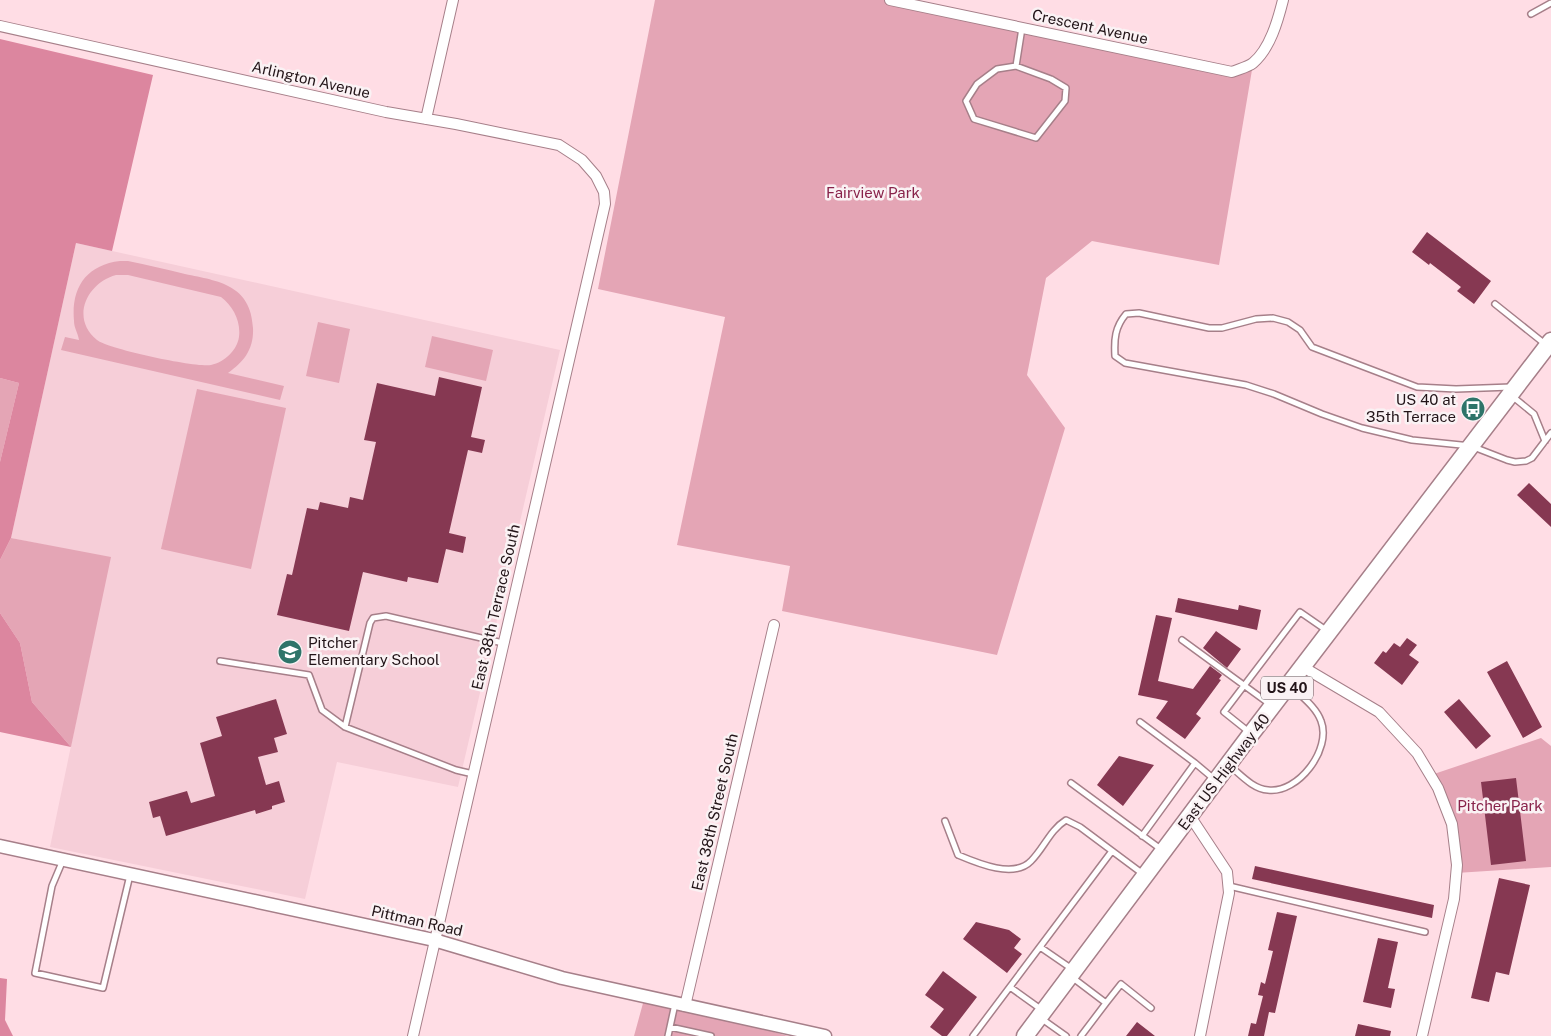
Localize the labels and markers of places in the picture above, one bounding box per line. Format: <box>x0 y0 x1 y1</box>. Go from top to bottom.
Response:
place label: US 40 at 35th Terrace <box>1366 391 1456 425</box>
bus stop icon: US 40 at 35th Terrace <box>1460 396 1486 422</box>
place label: Pitcher Elementary School <box>308 634 440 668</box>
school or university icon: Pitcher Elementary School <box>277 639 303 665</box>

